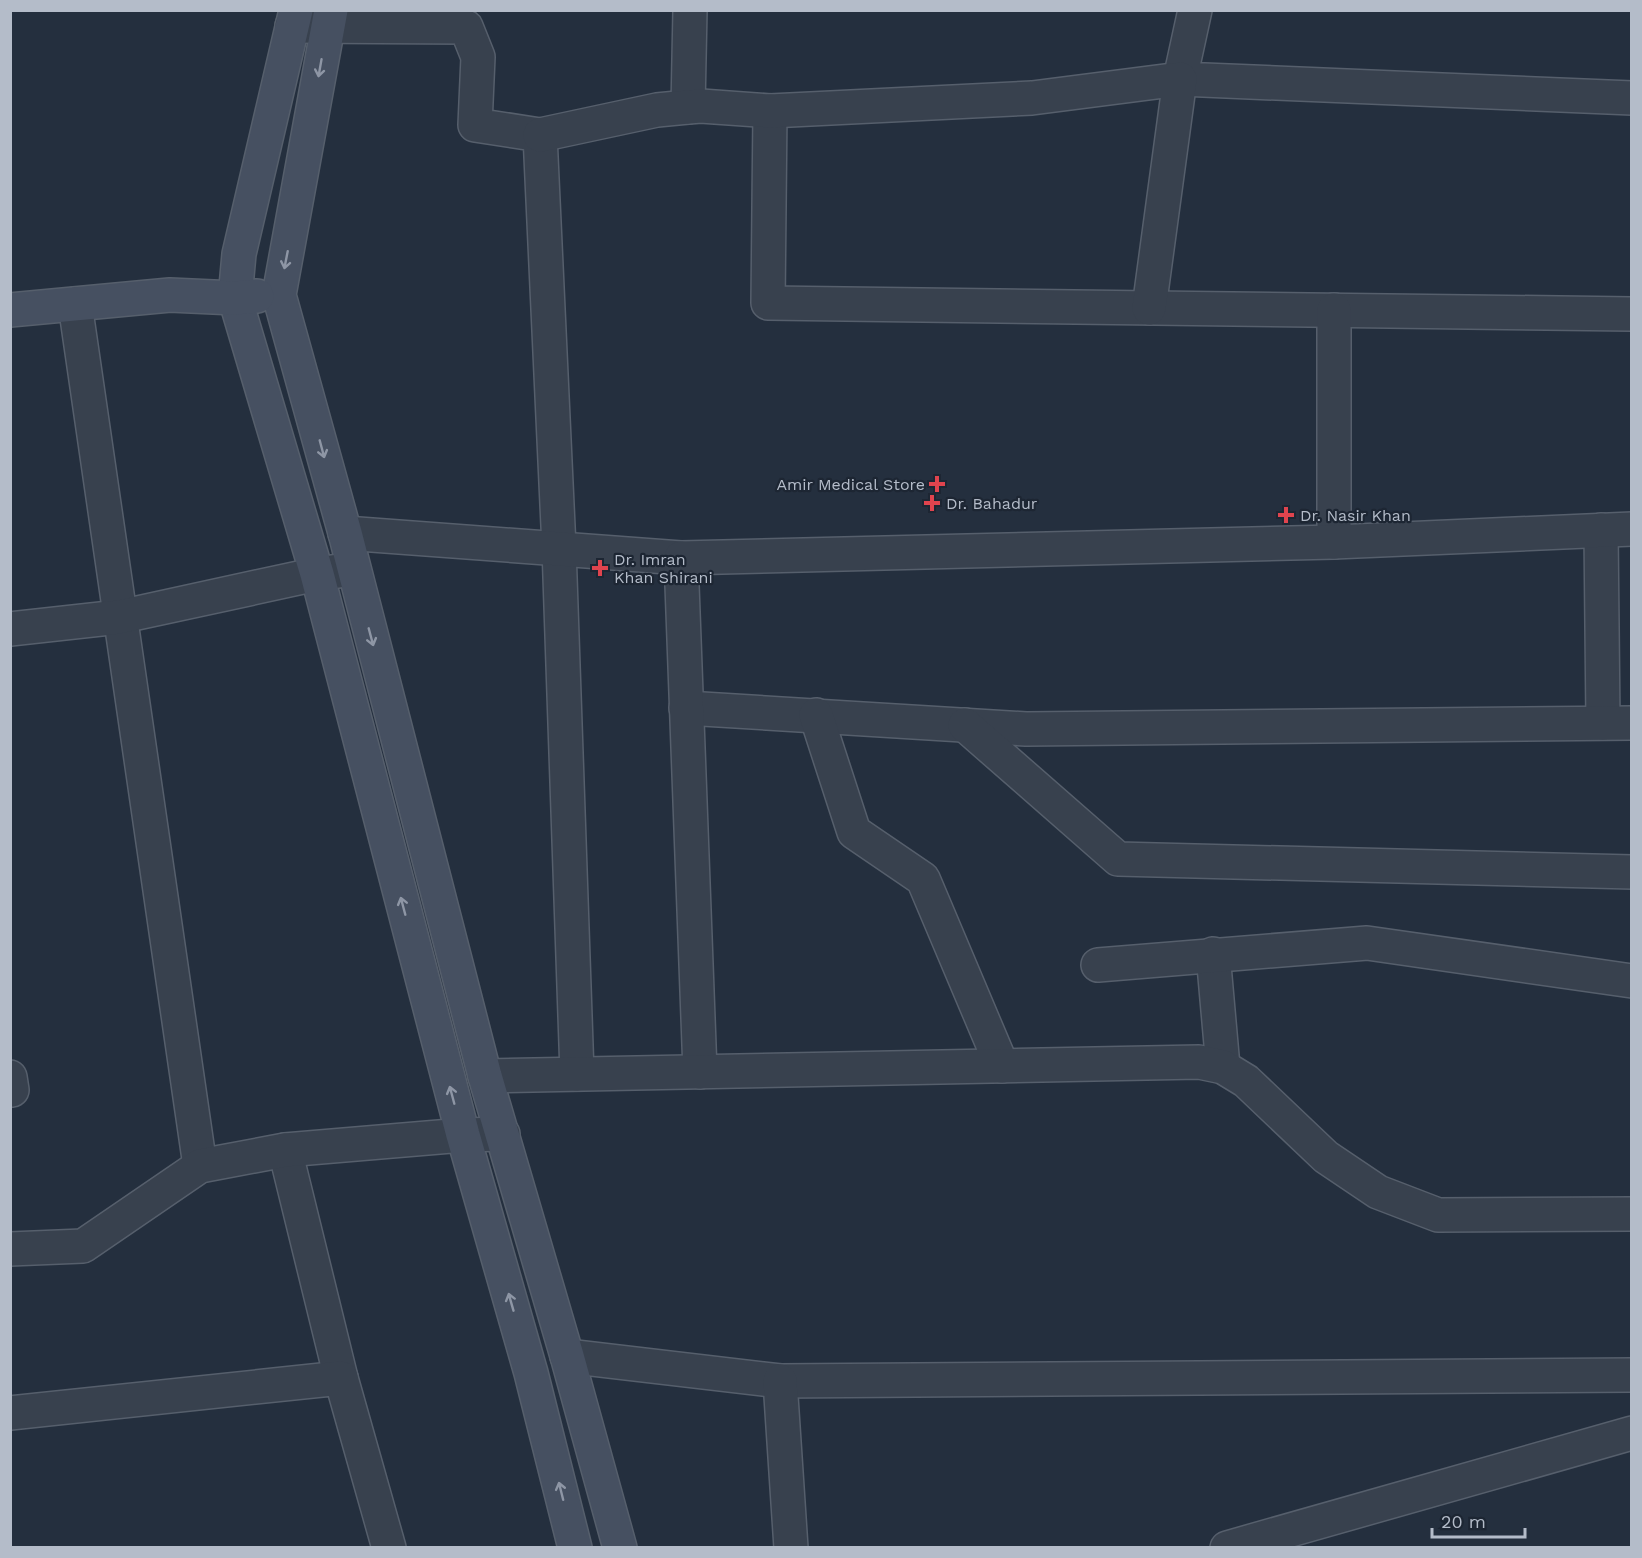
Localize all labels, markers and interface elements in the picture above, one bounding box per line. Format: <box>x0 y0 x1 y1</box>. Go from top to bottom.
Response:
one-way arrow <box>314 58 325 77</box>
one-way arrow <box>280 250 291 269</box>
one-way arrow <box>316 439 328 458</box>
place label: Amir Medical Store <box>776 475 925 494</box>
marker: Amir Medical Store <box>930 477 944 491</box>
marker: Dr. Bahadur <box>923 494 941 512</box>
place label: Dr. Bahadur <box>946 494 1038 513</box>
marker: Dr. Nasir Khan <box>1277 506 1295 524</box>
place label: Dr. Nasir Khan <box>1300 506 1411 525</box>
place label: Dr. Imran Khan Shirani <box>614 550 713 587</box>
marker: Dr. Imran Khan Shirani <box>591 559 609 577</box>
one-way arrow <box>366 627 377 646</box>
one-way arrow <box>397 897 408 916</box>
one-way arrow <box>446 1085 457 1104</box>
one-way arrow <box>504 1293 516 1312</box>
one-way arrow <box>555 1482 566 1501</box>
scale bar <box>1432 1501 1525 1539</box>
text: 20 m <box>1441 1511 1486 1532</box>

